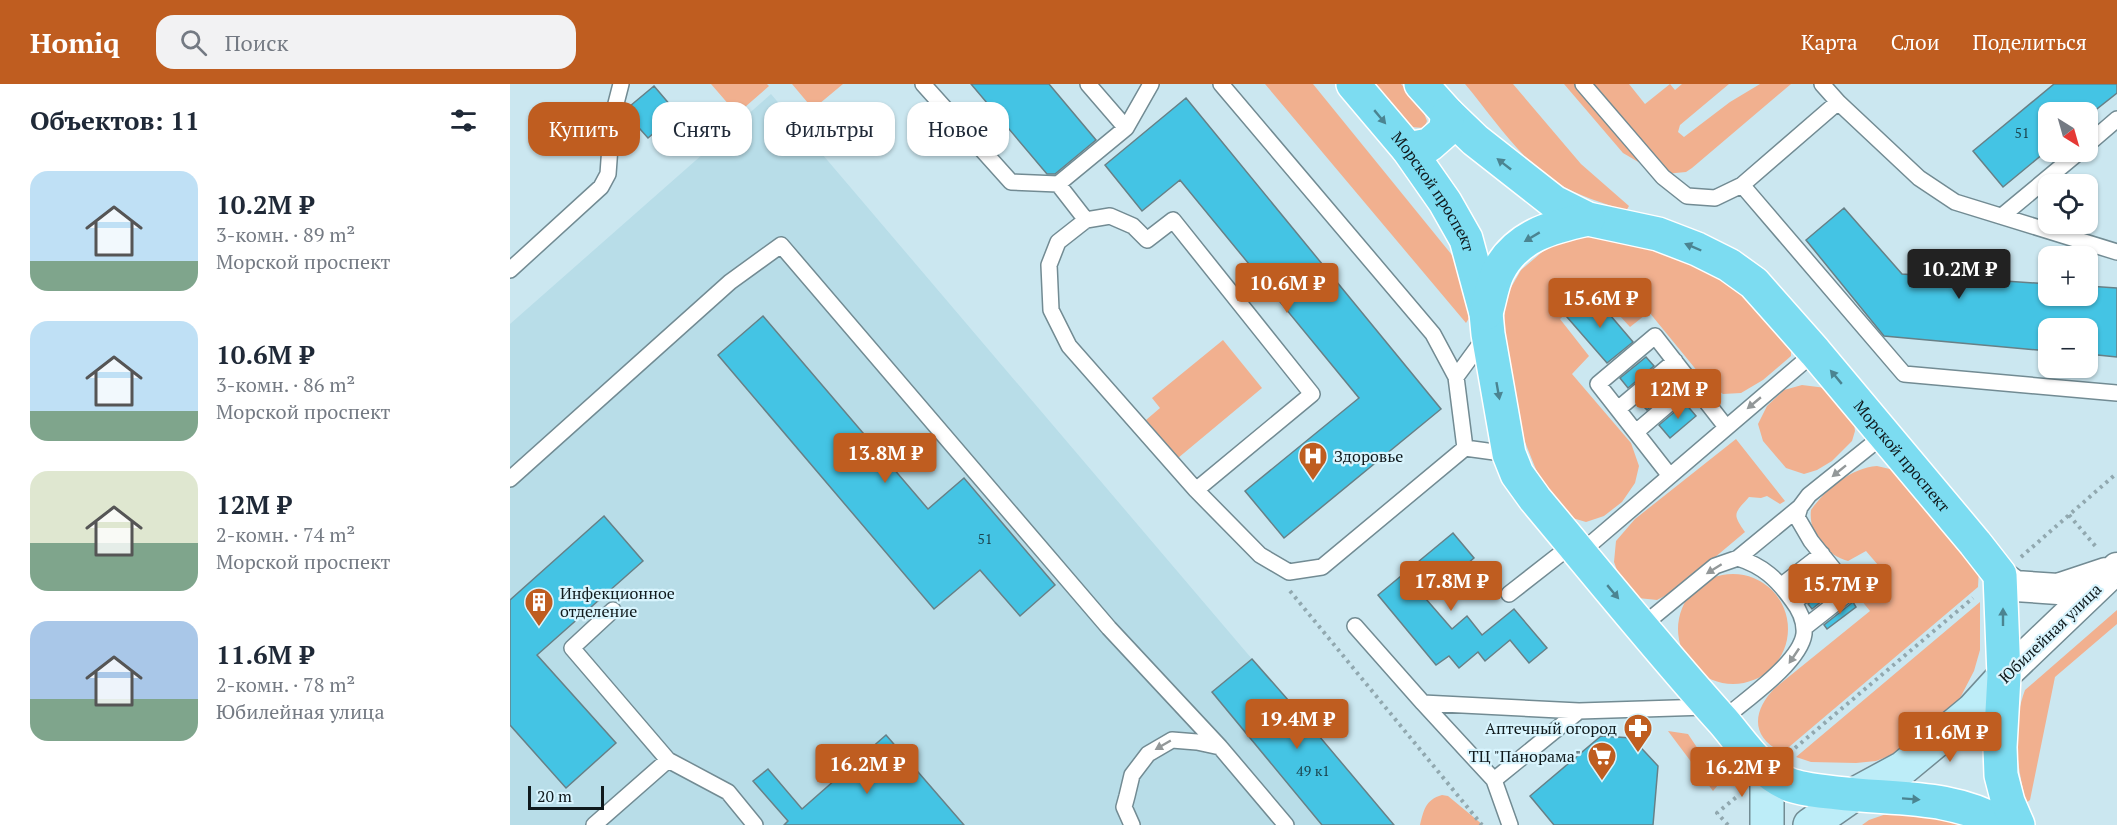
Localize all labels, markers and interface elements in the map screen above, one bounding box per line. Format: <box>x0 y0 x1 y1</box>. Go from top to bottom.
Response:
search box <box>156 15 576 69</box>
text: Homiq <box>30 24 120 61</box>
icon: search <box>177 26 210 59</box>
text: Поиск <box>225 28 288 57</box>
text: Карта <box>1801 28 1858 56</box>
text: Слои <box>1891 28 1940 56</box>
text: Поделиться <box>1973 28 2087 56</box>
chip: Купить <box>528 102 640 156</box>
chip: Снять <box>652 102 752 156</box>
chip: Фильтры <box>764 102 895 156</box>
chip: Новое <box>907 102 1009 156</box>
north arrow <box>2038 102 2098 162</box>
map controls <box>2038 102 2098 378</box>
text: Объектов: 11 <box>30 103 200 137</box>
icon: filters <box>447 104 480 137</box>
one-way arrow <box>1374 109 1387 125</box>
house number: 51 <box>2015 123 2029 142</box>
street label: Морской проспект <box>1387 127 1480 254</box>
one-way arrow <box>1496 157 1512 170</box>
button: locate <box>2038 174 2098 234</box>
text: 10.2M ₽ <box>216 187 314 221</box>
icon: home <box>78 195 150 267</box>
text: 3-комн. · 89 m² <box>216 221 355 248</box>
one-way arrow <box>1524 231 1540 242</box>
one-way arrow <box>1684 242 1702 252</box>
button: + <box>2038 246 2098 306</box>
text: Морской проспект <box>216 248 391 275</box>
pin: 10.2M ₽ <box>1904 249 2014 300</box>
text: 10.2M ₽ <box>1921 255 1997 282</box>
pin: 10.6M ₽ <box>1232 263 1342 314</box>
text: 10.6M ₽ <box>1249 269 1325 296</box>
pin: 15.6M ₽ <box>1545 278 1655 329</box>
text: 15.6M ₽ <box>1562 284 1638 311</box>
button: − <box>2038 318 2098 378</box>
text: 10.6M ₽ <box>216 337 314 371</box>
icon: home <box>78 345 150 417</box>
pin: 12M ₽ <box>1636 369 1720 420</box>
one-way arrow <box>1830 370 1843 385</box>
text: 3-комн. · 86 m² <box>216 371 355 398</box>
text: 12M ₽ <box>1649 375 1707 402</box>
one-way arrow <box>1494 382 1503 401</box>
street label: Морской проспект <box>1849 395 1955 517</box>
one-way arrow <box>1747 397 1762 409</box>
text: Морской проспект <box>216 398 391 425</box>
pin: 13.8M ₽ <box>830 433 940 484</box>
text: 13.8M ₽ <box>847 439 923 466</box>
hospital icon: Здоровье <box>1297 440 1329 482</box>
place label: Здоровье <box>1334 445 1403 467</box>
one-way arrow <box>1831 464 1847 477</box>
text: 12M ₽ <box>216 487 291 521</box>
icon: home <box>78 495 150 567</box>
text: 2-комн. · 74 m² <box>216 521 355 548</box>
house number: 51 <box>978 529 992 548</box>
text: Морской проспект <box>216 548 391 575</box>
pin: 17.8M ₽ <box>1396 561 1506 612</box>
one-way arrow <box>1705 563 1722 574</box>
pin: 15.7M ₽ <box>1785 564 1895 615</box>
text: 17.8M ₽ <box>1414 567 1488 594</box>
text: 15.7M ₽ <box>1802 570 1878 597</box>
street label: Юбилейная улица <box>1994 578 2106 688</box>
place label: Инфекционное отделение <box>560 582 675 622</box>
one-way arrow <box>1606 584 1619 600</box>
building icon: Инфекционное отделение <box>523 586 555 628</box>
one-way arrow <box>1998 608 2008 627</box>
text: 11.6M ₽ <box>216 637 314 671</box>
icon: home <box>78 645 150 717</box>
one-way arrow <box>1788 647 1799 664</box>
text: 2-комн. · 78 m² <box>216 671 355 698</box>
text: Юбилейная улица <box>216 698 385 725</box>
pin: 19.4M ₽ <box>1242 699 1352 750</box>
text: 19.4M ₽ <box>1259 705 1335 732</box>
pharmacy icon: Аптечный огород <box>1622 712 1654 754</box>
pin: 11.6M ₽ <box>1895 712 2005 763</box>
place label: Аптечный огород <box>1485 717 1617 739</box>
text: 11.6M ₽ <box>1912 718 1988 745</box>
one-way arrow <box>1155 740 1171 751</box>
supermarket icon: ТЦ "Панорама" <box>1586 740 1618 782</box>
pin: 16.2M ₽ <box>812 744 922 795</box>
place label: ТЦ "Панорама" <box>1469 745 1581 767</box>
pin: 16.2M ₽ <box>1687 747 1797 798</box>
text: 16.2M ₽ <box>829 750 905 777</box>
text: 16.2M ₽ <box>1704 753 1780 780</box>
house number: 49 к1 <box>1296 761 1330 780</box>
scale bar <box>528 783 604 810</box>
text: 20 m <box>537 785 572 807</box>
one-way arrow <box>1902 794 1921 804</box>

